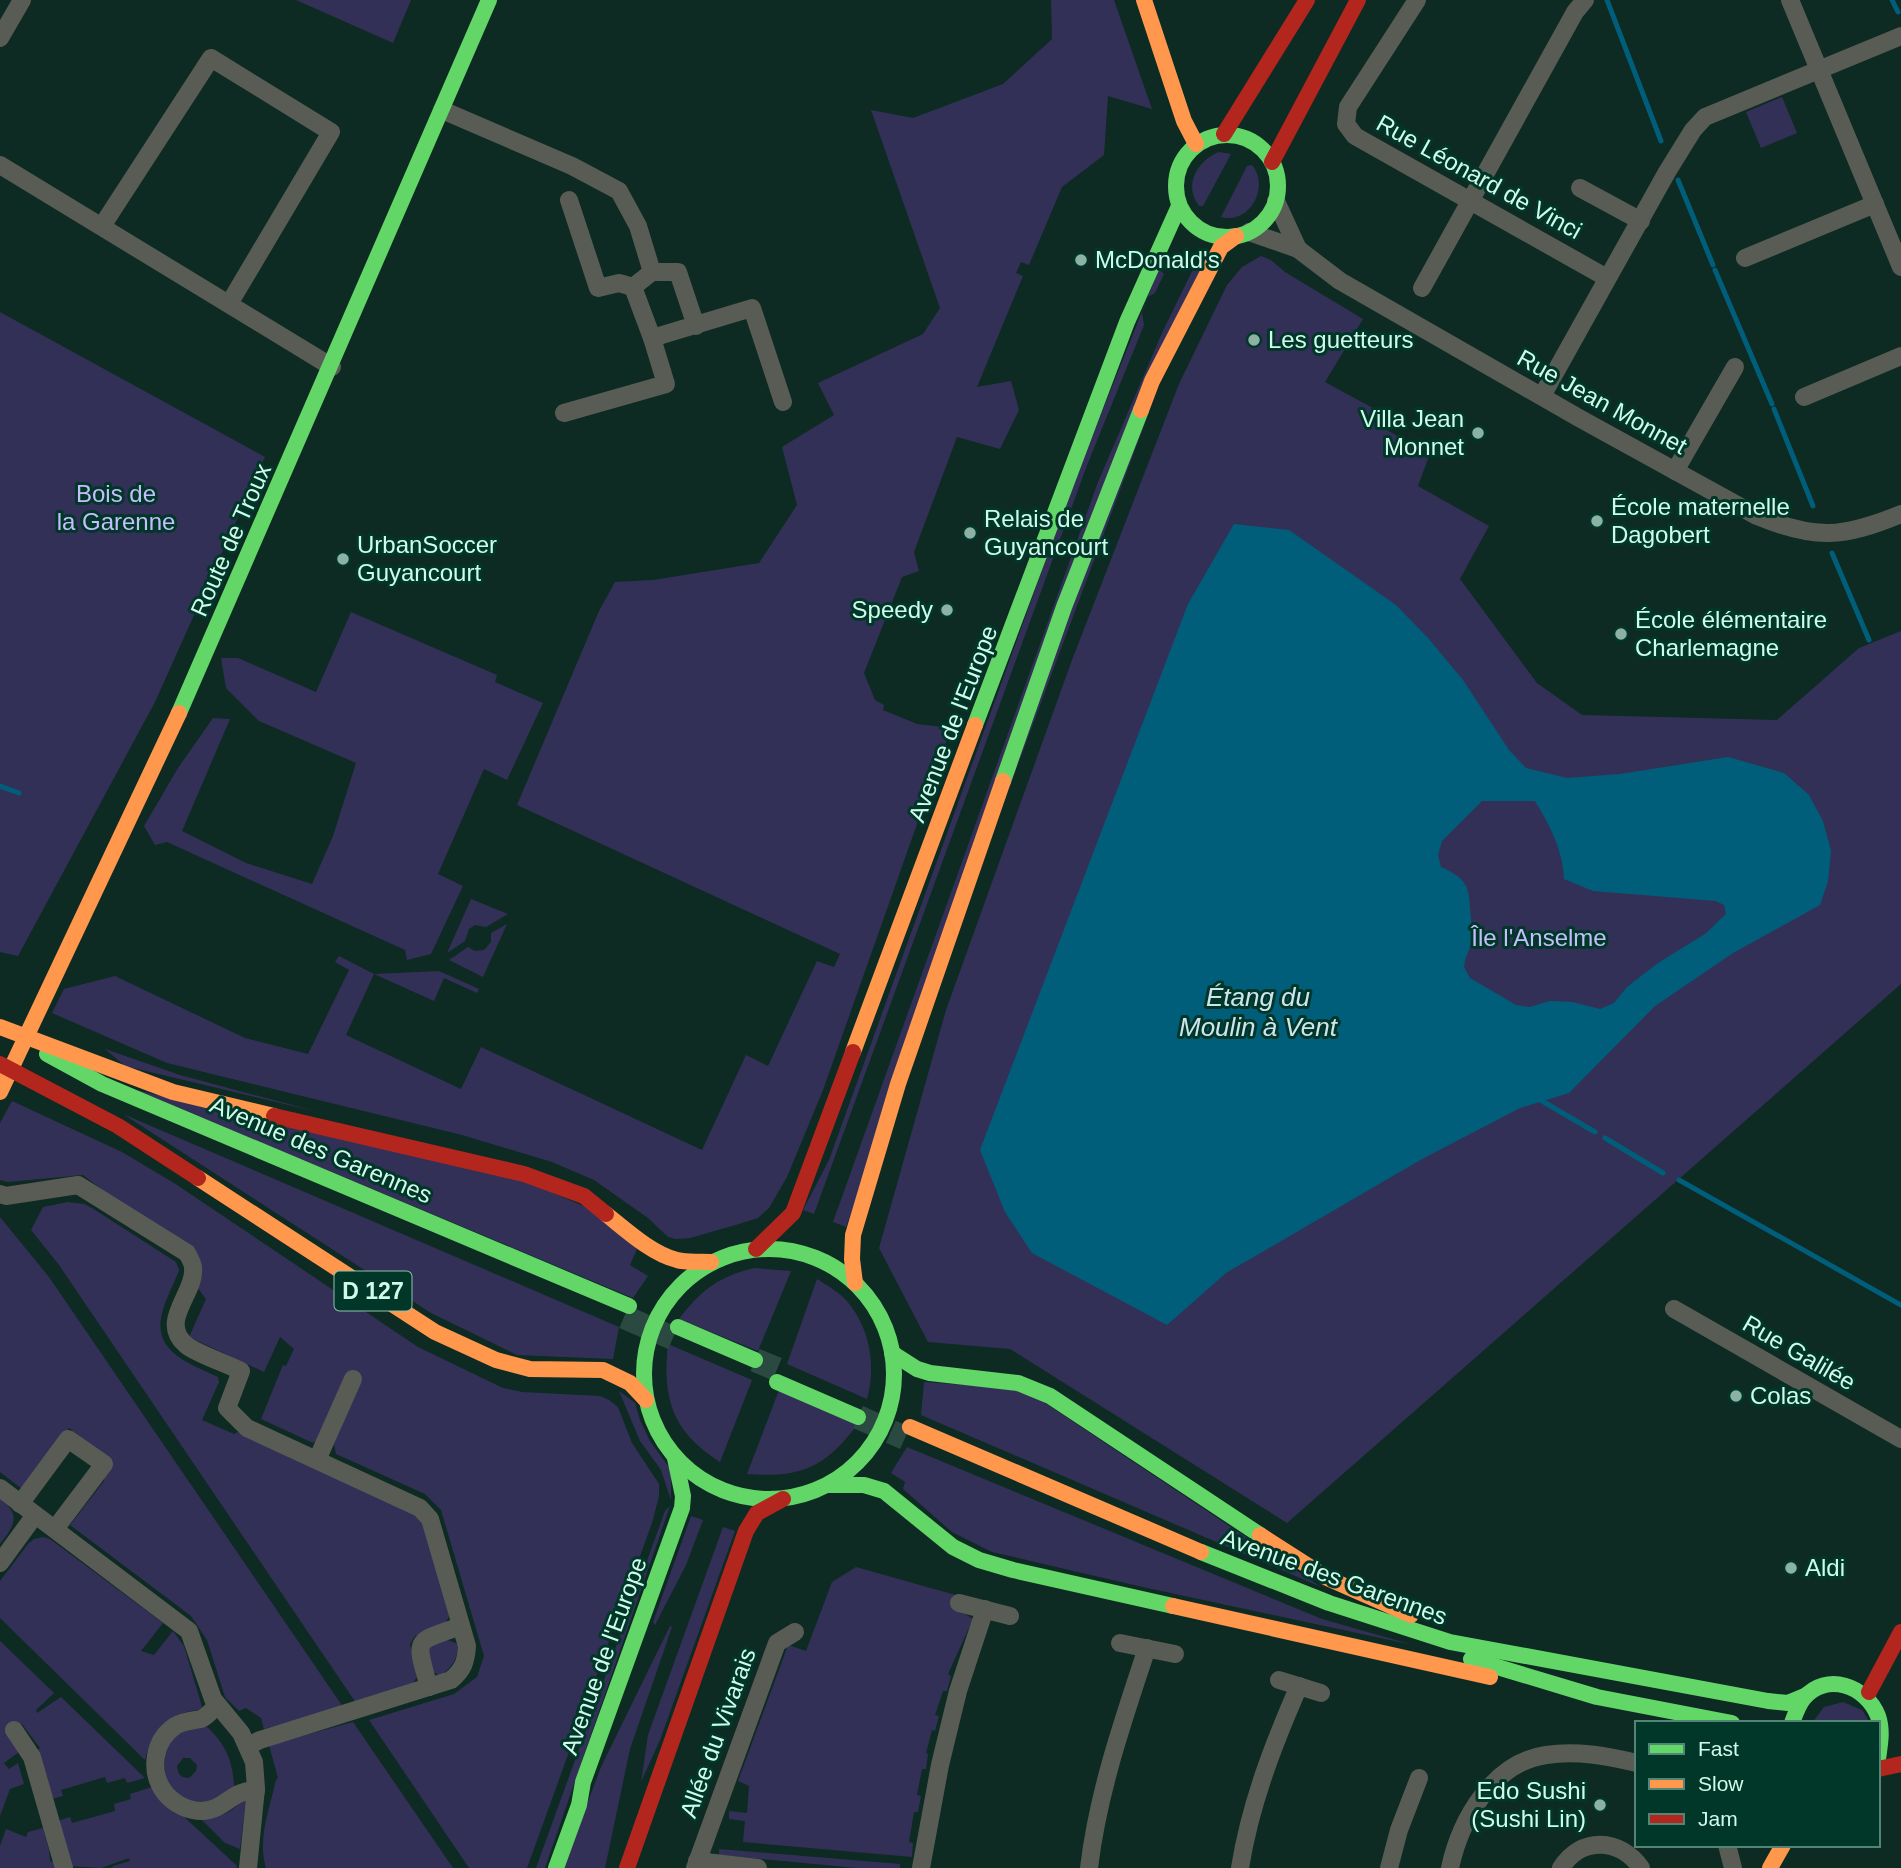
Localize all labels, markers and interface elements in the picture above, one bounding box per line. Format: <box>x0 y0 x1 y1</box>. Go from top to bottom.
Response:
street label: Rue Léonard de Vinci <box>1372 109 1587 244</box>
place label: McDonald's <box>1095 246 1220 273</box>
marker: McDonald's <box>1073 252 1089 268</box>
place label: Les guetteurs <box>1268 326 1413 353</box>
marker: Les guetteurs <box>1246 332 1262 348</box>
street label: Rue Jean Monnet <box>1513 344 1692 459</box>
place label: Villa Jean Monnet <box>1360 405 1464 460</box>
marker: Villa Jean Monnet <box>1470 425 1486 441</box>
street label: Route de Troux <box>185 459 276 620</box>
park label: Bois de la Garenne <box>57 480 175 535</box>
place label: École maternelle Dagobert <box>1611 493 1790 548</box>
place label: Relais de Guyancourt <box>984 505 1108 560</box>
marker: École maternelle Dagobert <box>1589 513 1605 529</box>
marker: Relais de Guyancourt <box>962 525 978 541</box>
place label: UrbanSoccer Guyancourt <box>357 531 497 586</box>
marker: UrbanSoccer Guyancourt <box>335 551 351 567</box>
place label: Speedy <box>852 596 933 623</box>
marker: Speedy <box>939 602 955 618</box>
place label: École élémentaire Charlemagne <box>1635 606 1827 661</box>
street label: Avenue de l'Europe <box>903 622 1002 826</box>
marker: École élémentaire Charlemagne <box>1613 626 1629 642</box>
park label: Île l'Anselme <box>1470 924 1607 951</box>
water label: Étang du Moulin à Vent <box>1179 982 1339 1042</box>
street label: Avenue des Garennes <box>206 1091 436 1209</box>
road number: D 127 <box>334 1272 412 1310</box>
street label: Rue Galilée <box>1738 1310 1860 1396</box>
place label: Colas <box>1750 1382 1811 1409</box>
marker: Colas <box>1728 1388 1744 1404</box>
street label: Avenue des Garennes <box>1218 1523 1451 1630</box>
street label: Avenue de l'Europe <box>555 1553 652 1758</box>
place label: Aldi <box>1805 1554 1845 1581</box>
marker: Aldi <box>1783 1560 1799 1576</box>
street label: Allée du Vivarais <box>674 1644 761 1821</box>
legend <box>1635 1721 1880 1847</box>
text: Fast <box>1698 1737 1739 1760</box>
text: Slow <box>1698 1772 1744 1795</box>
place label: Edo Sushi (Sushi Lin) <box>1471 1777 1586 1832</box>
marker: Edo Sushi (Sushi Lin) <box>1592 1797 1608 1813</box>
text: Jam <box>1698 1807 1738 1830</box>

